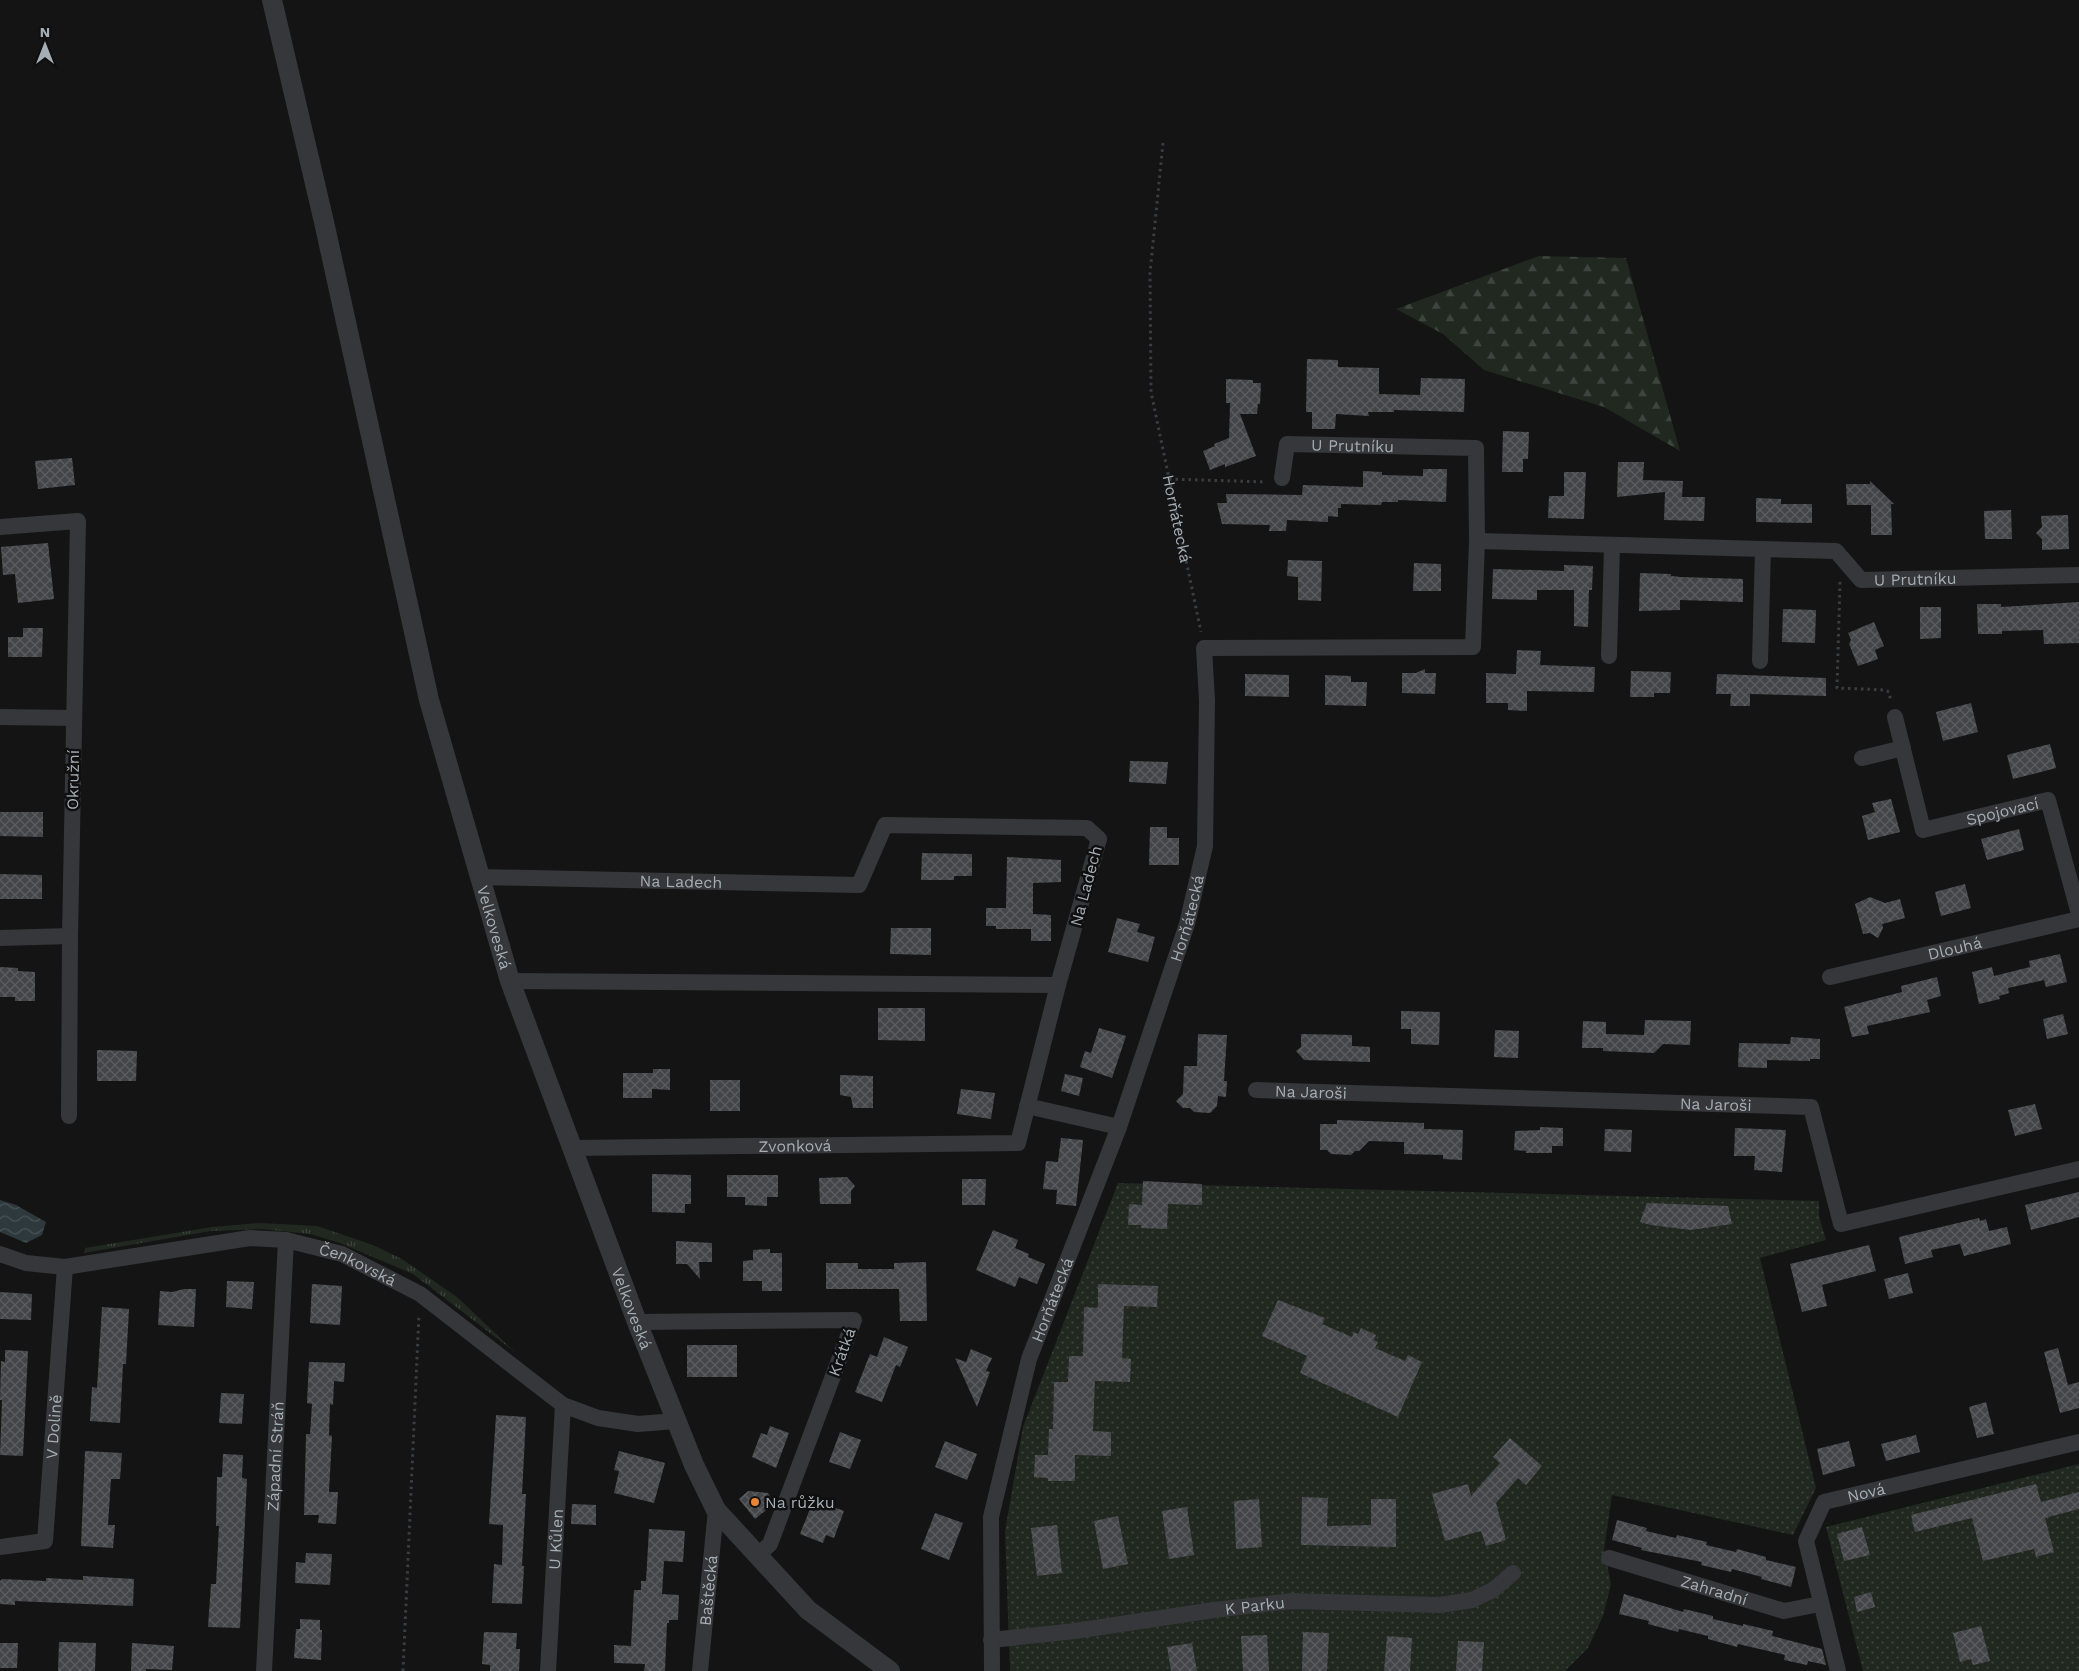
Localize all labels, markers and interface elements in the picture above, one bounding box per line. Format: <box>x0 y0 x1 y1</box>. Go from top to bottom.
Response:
north arrow <box>20 20 70 70</box>
text: N <box>40 24 50 40</box>
street label: U Prutníku <box>1311 435 1394 456</box>
street label: Horňátecká <box>1159 473 1196 564</box>
street label: U Prutníku <box>1874 568 1957 589</box>
street label: Okružní <box>63 750 83 810</box>
street label: Spojovací <box>1964 793 2041 829</box>
street label: Na Ladech <box>1066 844 1106 928</box>
street label: Na Ladech <box>639 871 722 892</box>
street label: Horňátecká <box>1166 873 1208 964</box>
street label: Velkoveská <box>473 883 516 971</box>
street label: Dlouhá <box>1926 932 1984 963</box>
street label: Na Jaroši <box>1275 1081 1347 1102</box>
street label: Na Jaroši <box>1680 1093 1752 1115</box>
street label: Zvonková <box>758 1136 832 1155</box>
street label: Čenkovská <box>317 1239 400 1290</box>
street label: Horňátecká <box>1027 1255 1077 1345</box>
street label: Velkoveská <box>608 1265 656 1352</box>
street label: Krátká <box>824 1325 860 1379</box>
street label: V Dolině <box>42 1394 65 1460</box>
street label: Západní Stráň <box>263 1401 287 1512</box>
street label: Nová <box>1845 1478 1887 1506</box>
place label: Na růžku <box>765 1493 835 1512</box>
marker: Na růžku <box>749 1496 761 1508</box>
street label: U Kůlen <box>544 1508 567 1570</box>
street label: Baštěcká <box>695 1554 721 1627</box>
street label: Zahradní <box>1679 1571 1750 1609</box>
street label: K Parku <box>1224 1592 1286 1618</box>

